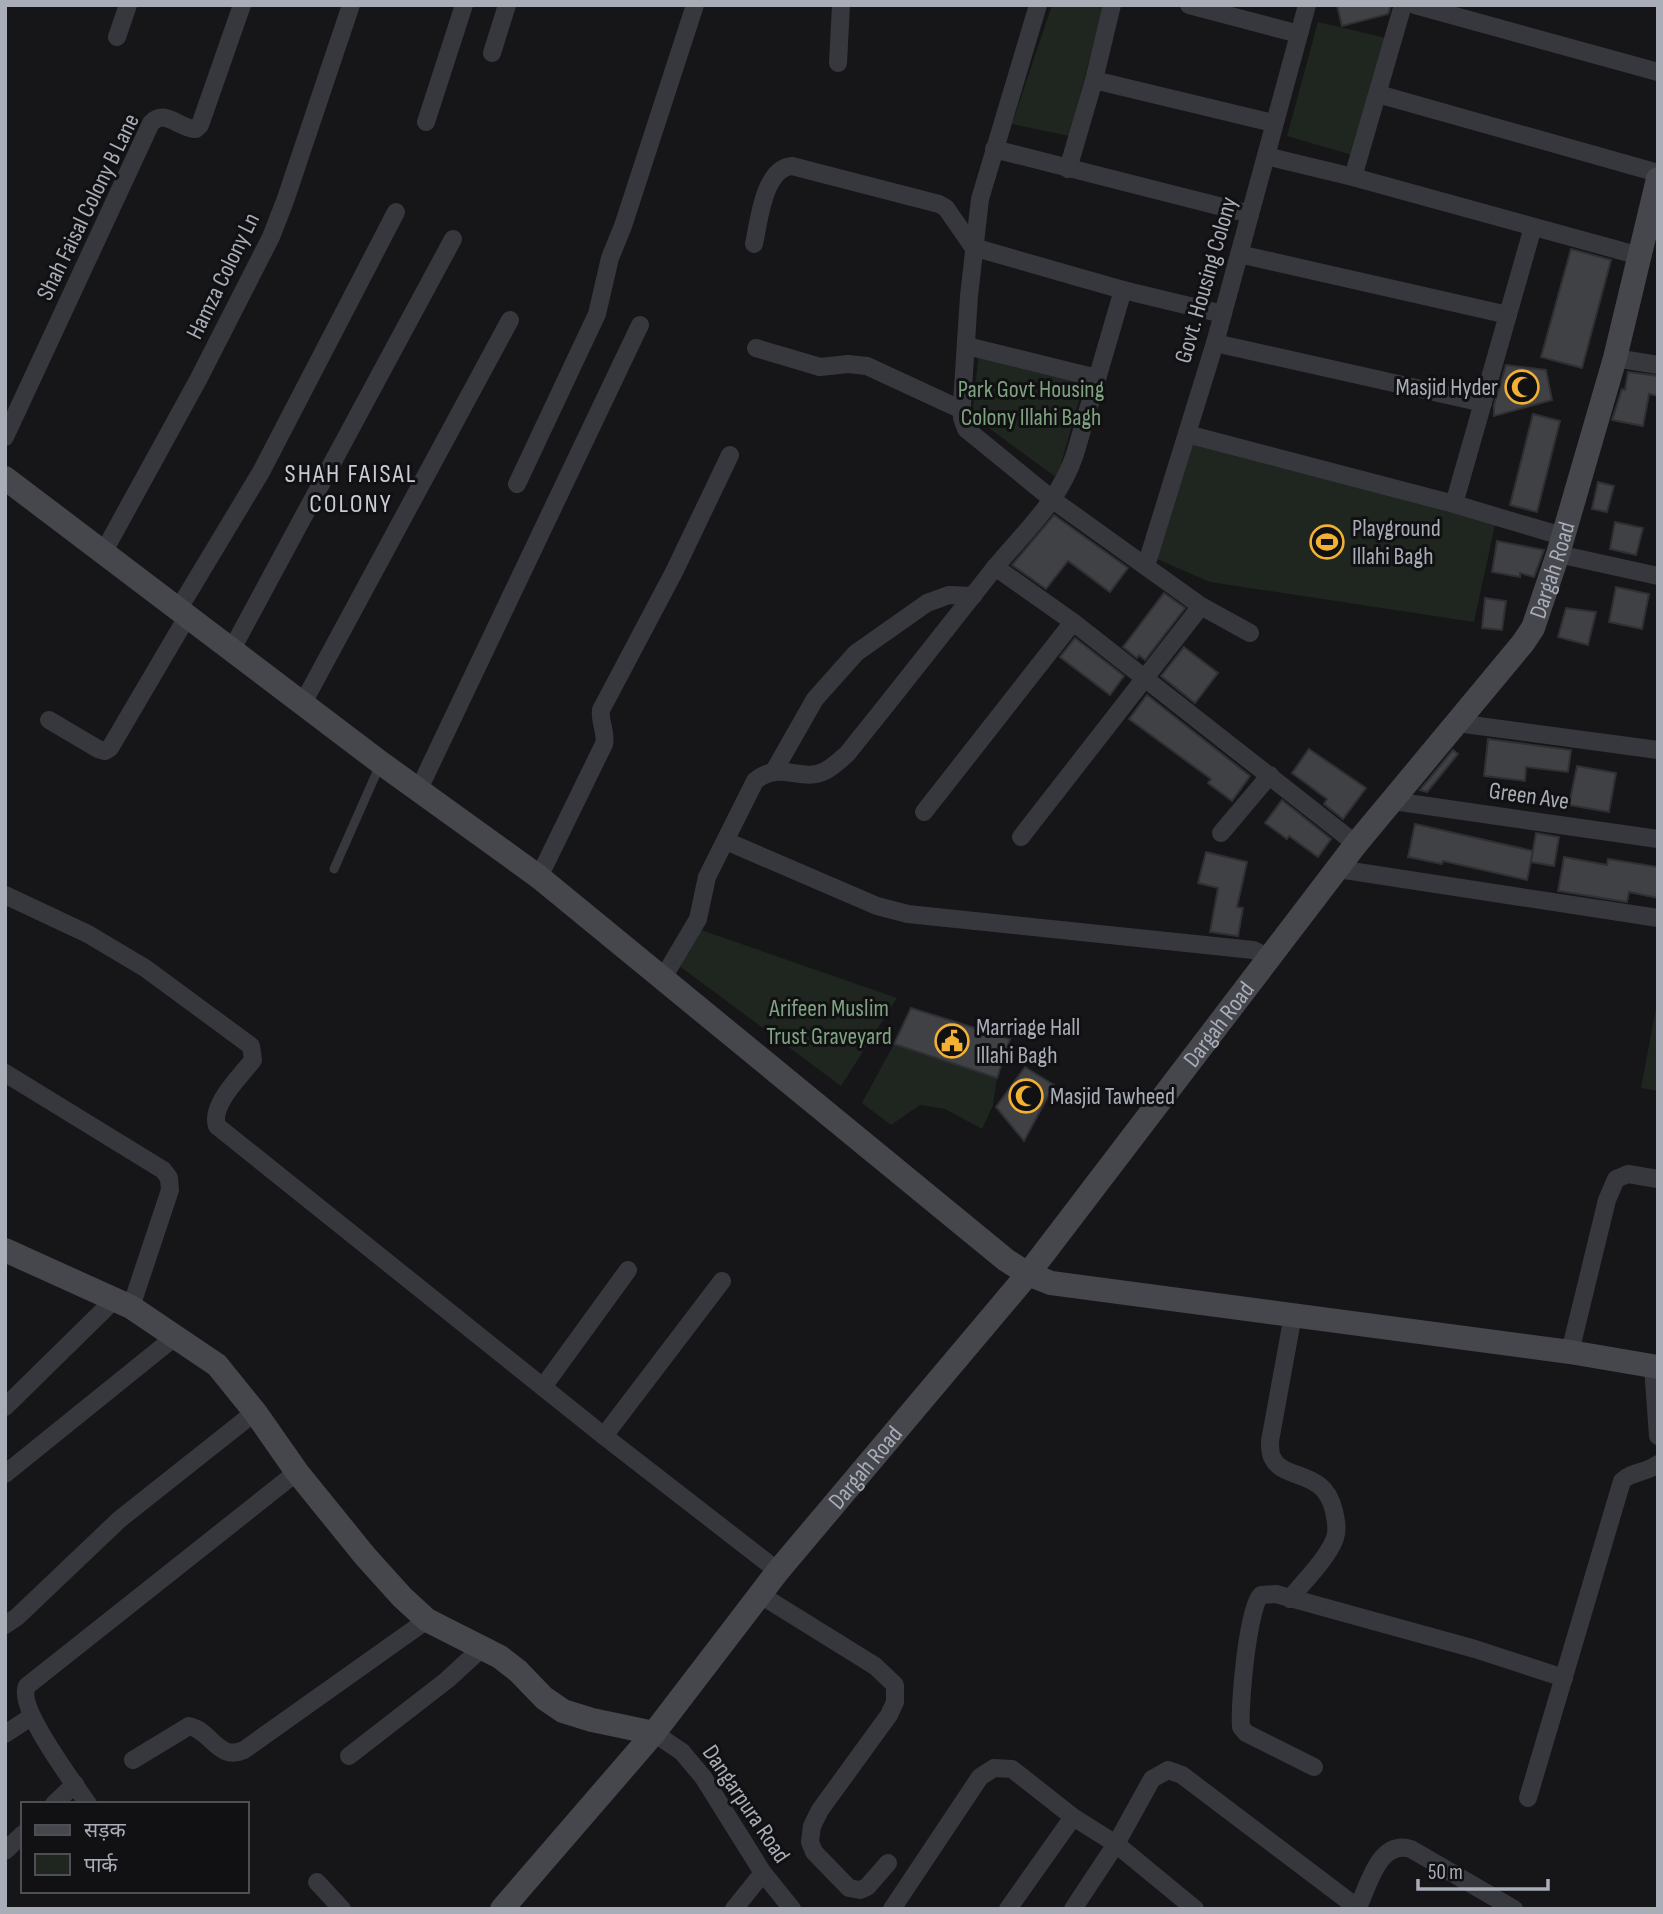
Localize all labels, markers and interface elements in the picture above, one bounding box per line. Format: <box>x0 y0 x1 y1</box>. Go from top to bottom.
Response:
street label: Shah Faisal Colony B Lane <box>30 109 146 305</box>
street label: Govt. Housing Colony <box>1168 194 1244 366</box>
street label: Hamza Colony Ln <box>180 208 266 344</box>
mosque icon: Masjid Hyder <box>1503 368 1541 406</box>
place label: Masjid Hyder <box>1395 373 1498 402</box>
park label: Park Govt Housing Colony Illahi Bagh <box>958 375 1104 432</box>
district label: SHAH FAISAL COLONY <box>285 459 417 520</box>
place label: Playground Illahi Bagh <box>1352 514 1441 571</box>
street label: Dargah Road <box>1523 518 1581 622</box>
sports icon: Playground Illahi Bagh <box>1308 523 1346 561</box>
street label: Green Ave <box>1487 776 1571 816</box>
street label: Dargah Road <box>1177 976 1260 1073</box>
park label: Arifeen Muslim Trust Graveyard <box>766 994 892 1051</box>
place label: Marriage Hall Illahi Bagh <box>976 1013 1080 1070</box>
public building icon: Marriage Hall Illahi Bagh <box>933 1022 971 1060</box>
mosque icon: Masjid Tawheed <box>1007 1077 1045 1115</box>
place label: Masjid Tawheed <box>1050 1082 1175 1111</box>
street label: Dargah Road <box>822 1420 908 1515</box>
street label: Dangarpura Road <box>696 1739 796 1869</box>
legend <box>21 1802 248 1893</box>
text: सड़क <box>84 1818 126 1843</box>
scale bar <box>1418 1848 1548 1892</box>
text: पार्क <box>84 1853 118 1878</box>
text: 50 m <box>1428 1860 1463 1885</box>

